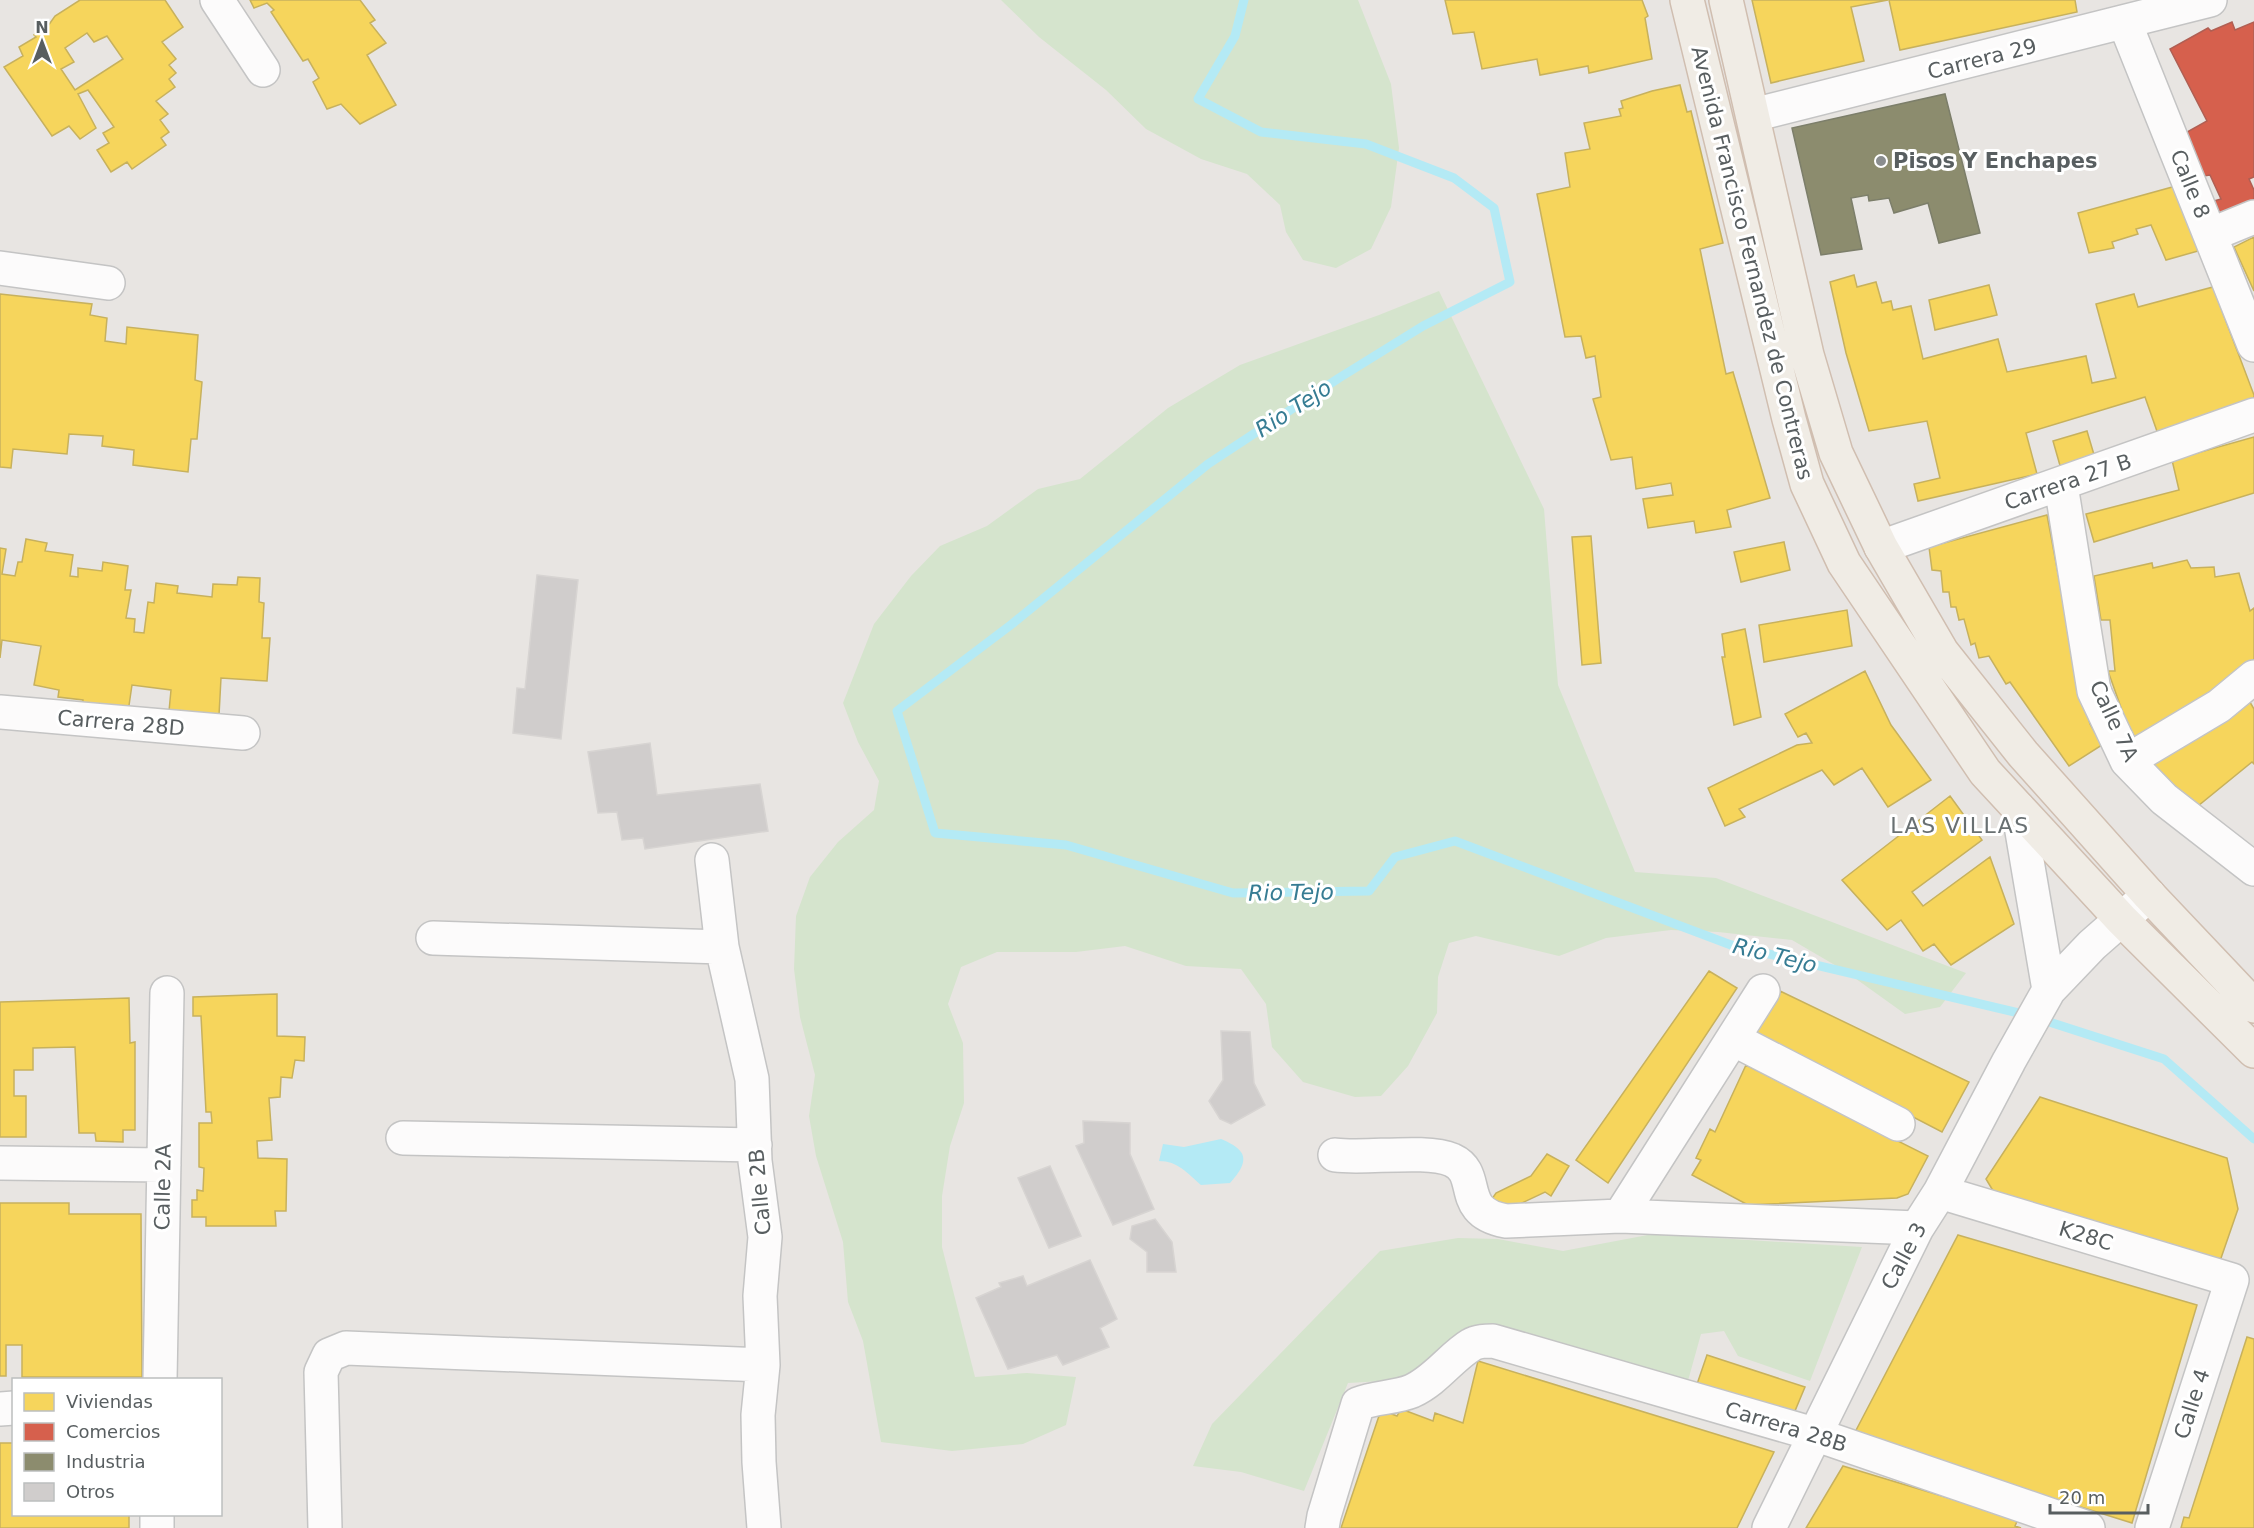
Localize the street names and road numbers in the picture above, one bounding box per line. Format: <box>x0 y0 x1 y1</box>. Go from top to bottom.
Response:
street label: Carrera 29 <box>1925 34 2039 84</box>
street label: Avenida Francisco Fernandez de Contreras <box>1686 44 1818 482</box>
street label: Calle 8 <box>2165 146 2215 222</box>
street label: Carrera 27 B <box>2001 449 2135 515</box>
street label: Calle 7A <box>2085 677 2143 766</box>
street label: Carrera 28D <box>56 705 186 741</box>
street label: Calle 2A <box>150 1143 176 1230</box>
street label: Calle 2B <box>744 1148 776 1236</box>
street label: K28C <box>2056 1216 2116 1256</box>
street label: Calle 3 <box>1876 1219 1932 1293</box>
street label: Calle 4 <box>2169 1366 2215 1442</box>
street label: Carrera 28B <box>1722 1397 1850 1457</box>

